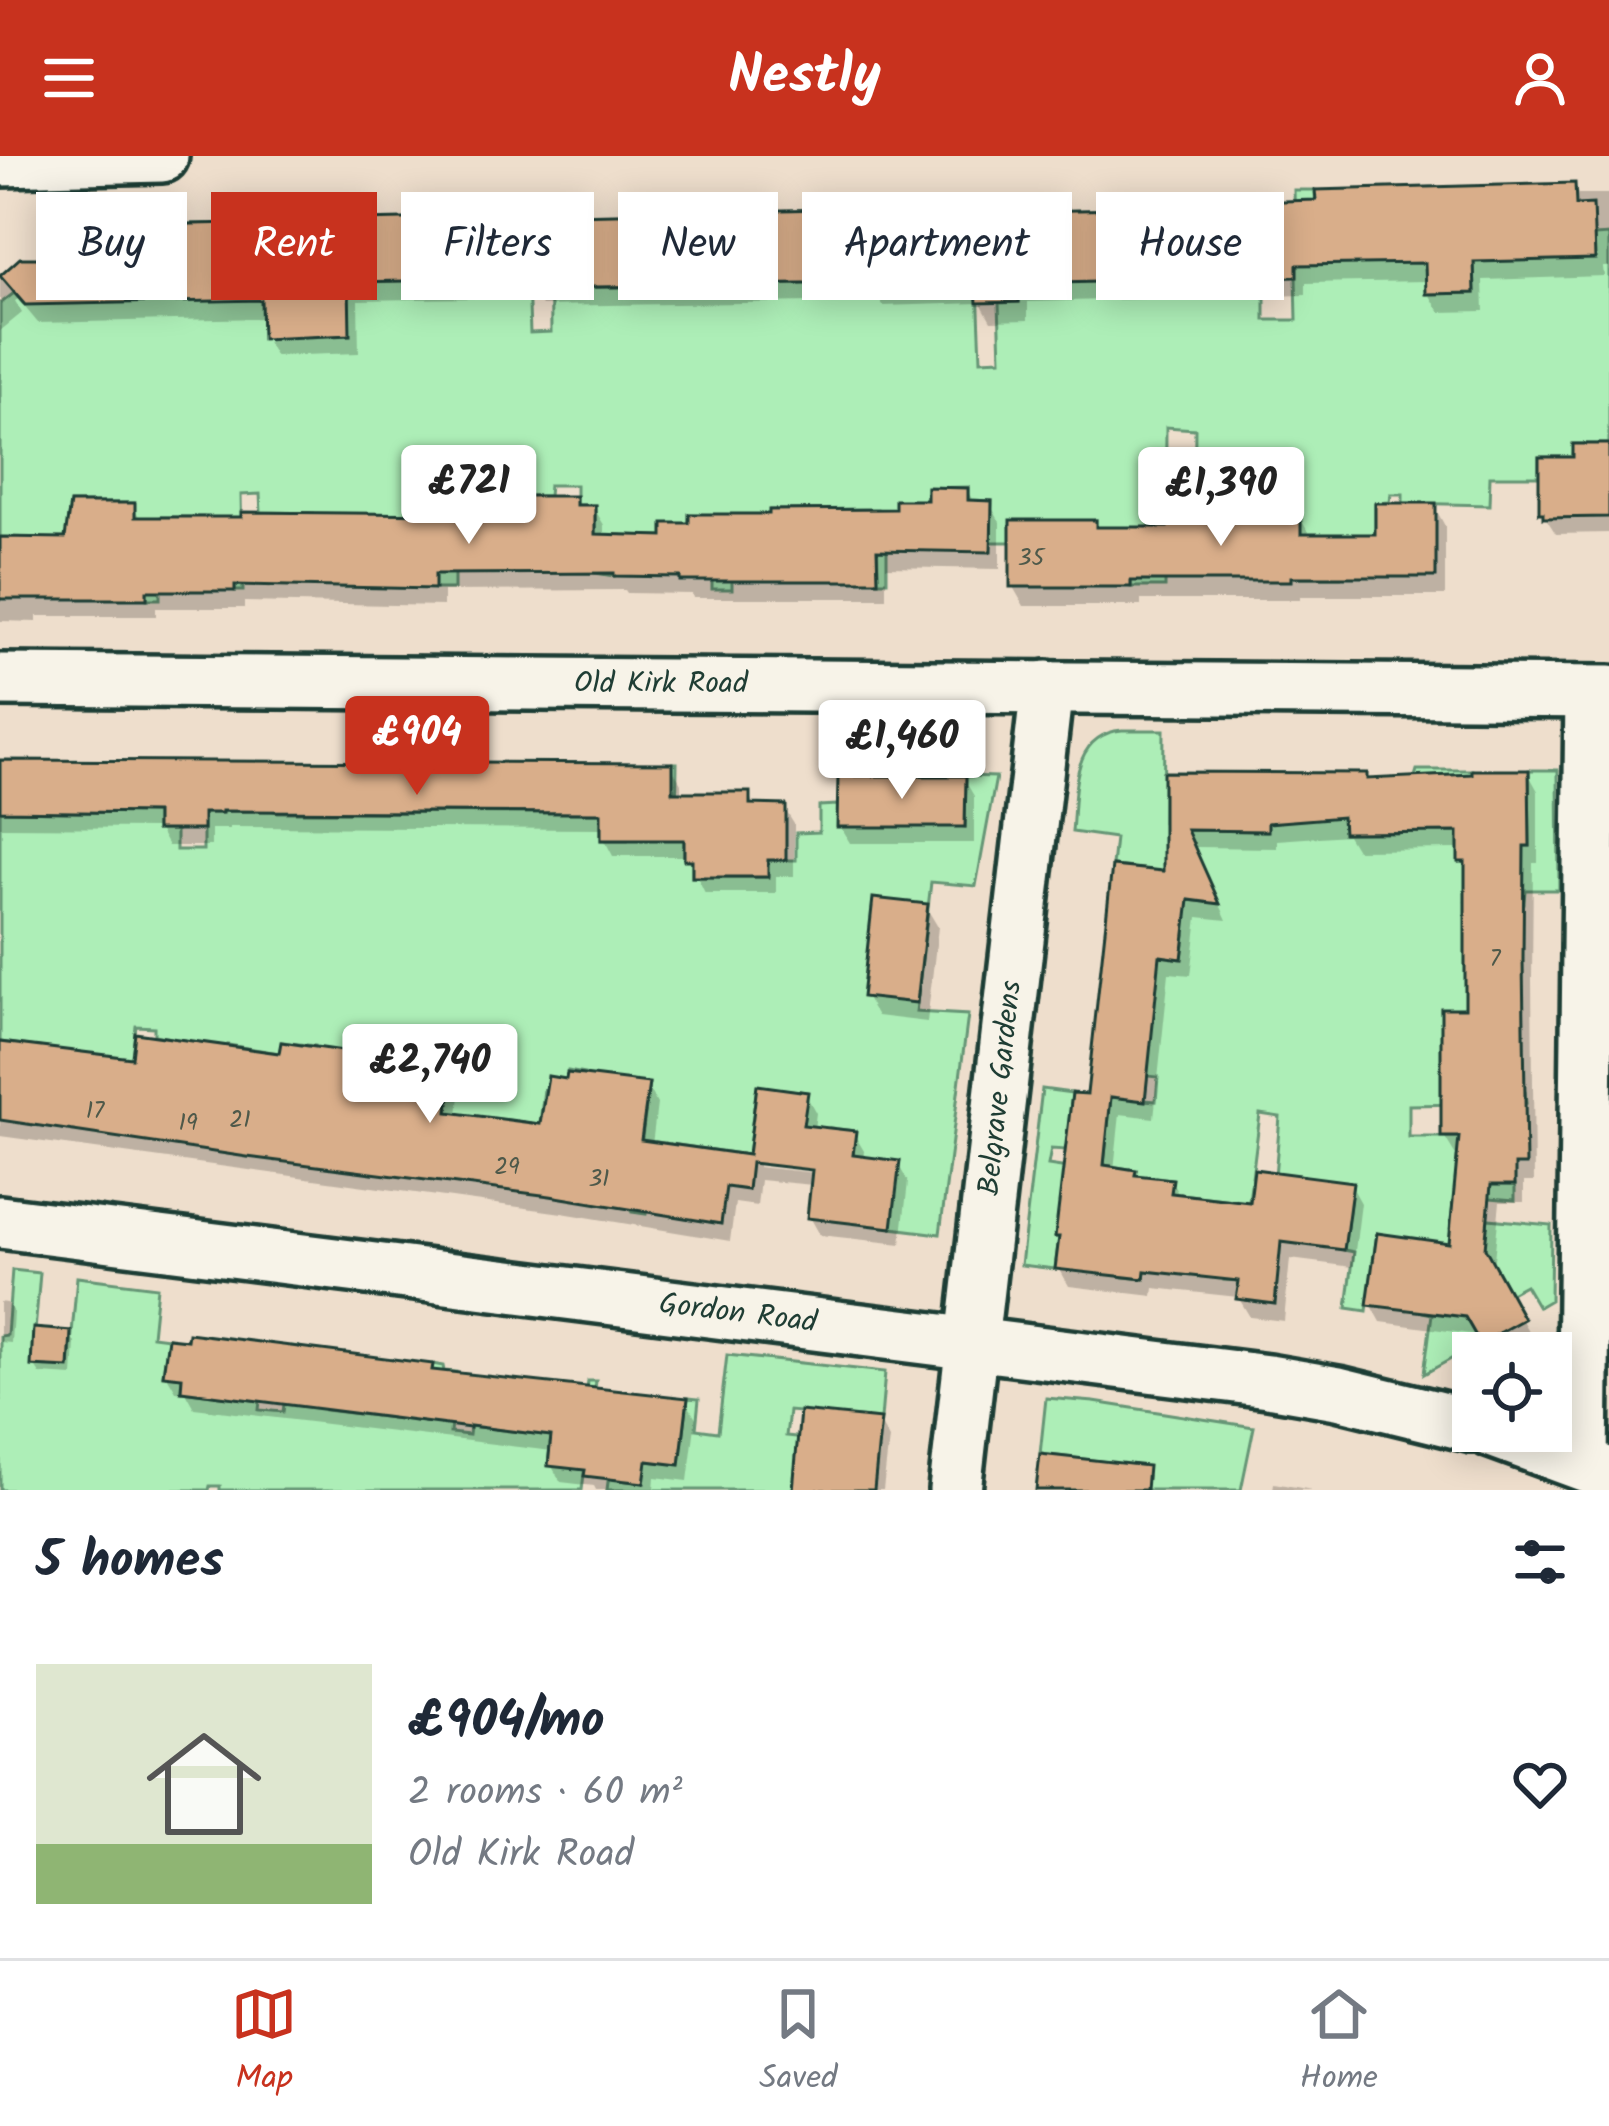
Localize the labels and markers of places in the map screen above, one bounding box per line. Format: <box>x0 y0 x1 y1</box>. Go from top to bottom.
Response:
pin: £721 <box>398 445 540 547</box>
pin: £1,390 <box>1123 447 1319 549</box>
pin: £904 <box>346 696 488 798</box>
pin: £1,460 <box>804 700 1000 802</box>
pin: £2,740 <box>332 1024 528 1126</box>

